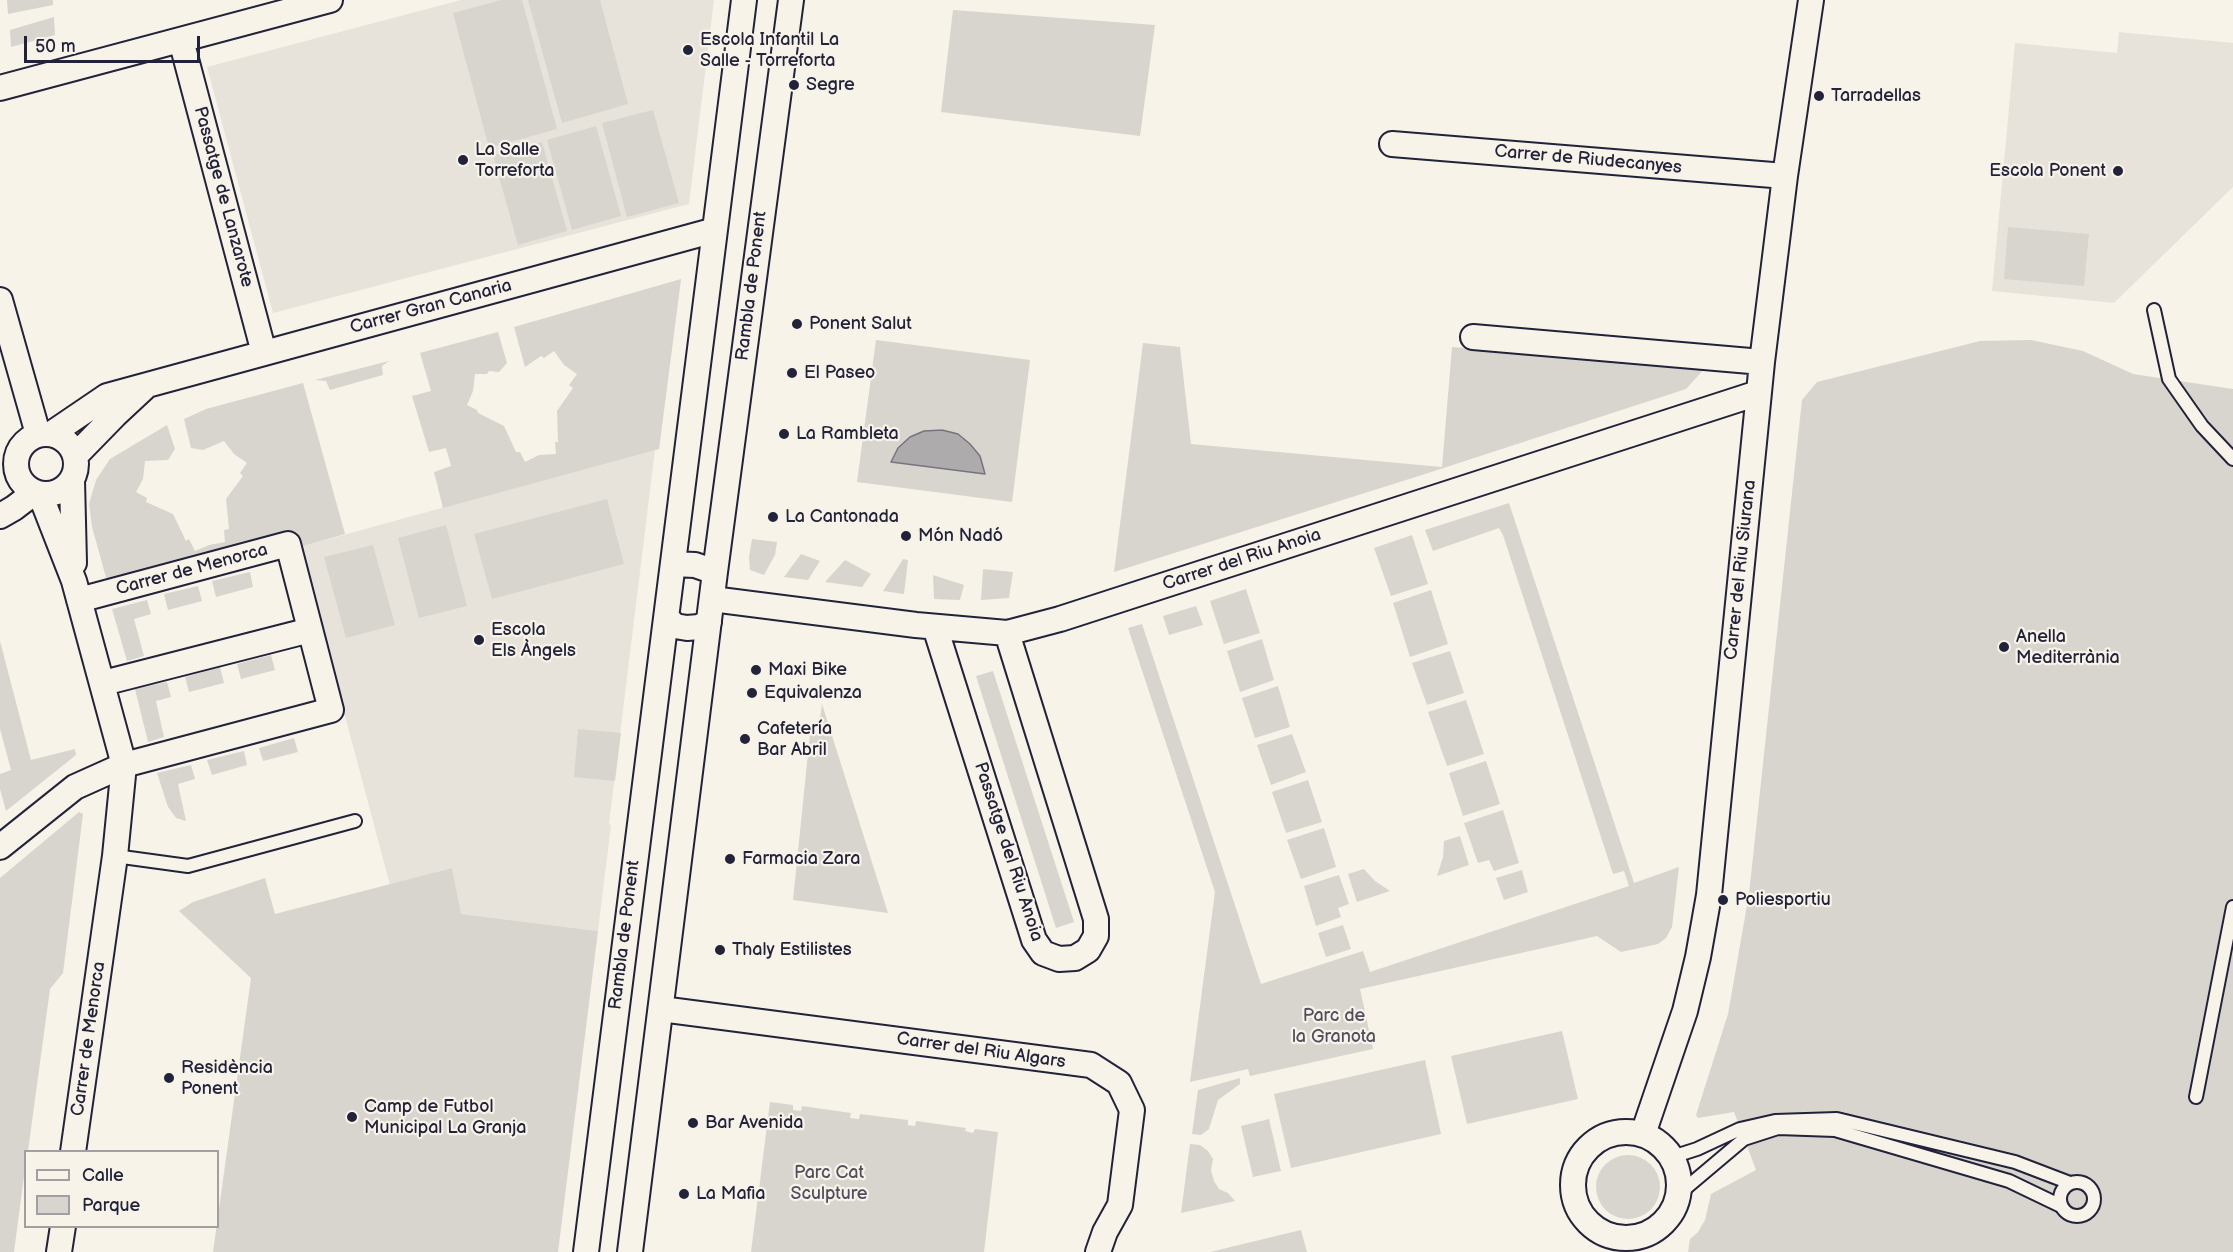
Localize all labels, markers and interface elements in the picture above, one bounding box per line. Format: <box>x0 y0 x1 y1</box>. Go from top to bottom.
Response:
scale bar <box>27 24 202 62</box>
place label: Escola Infantil La Salle - Torreforta <box>700 29 839 72</box>
text: 50 m <box>35 36 76 57</box>
marker: Escola Infantil La Salle - Torreforta <box>681 43 695 57</box>
place label: Segre <box>806 74 855 96</box>
marker: Segre <box>787 78 801 92</box>
place label: Tarradellas <box>1831 85 1921 107</box>
marker: Tarradellas <box>1812 89 1826 103</box>
street label: Passatge de Lanzarote <box>188 104 258 290</box>
place label: La Salle Torreforta <box>475 139 554 182</box>
street label: Carrer de Riudecanyes <box>1493 141 1683 179</box>
marker: La Salle Torreforta <box>456 153 470 167</box>
place label: Escola Ponent <box>1989 160 2106 182</box>
marker: Escola Ponent <box>2111 164 2125 178</box>
street label: Rambla de Ponent <box>732 210 772 362</box>
street label: Carrer Gran Canaria <box>348 275 514 339</box>
place label: Ponent Salut <box>809 313 912 335</box>
marker: Ponent Salut <box>790 317 804 331</box>
place label: El Paseo <box>804 362 875 384</box>
marker: El Paseo <box>785 366 799 380</box>
place label: La Rambleta <box>796 423 899 445</box>
marker: La Rambleta <box>777 427 791 441</box>
street label: Carrer del Riu Siurana <box>1721 479 1761 661</box>
place label: La Cantonada <box>785 506 899 528</box>
marker: La Cantonada <box>766 510 780 524</box>
street label: Carrer del Riu Anoia <box>1160 524 1324 596</box>
place label: Món Nadó <box>918 525 1003 547</box>
marker: Món Nadó <box>899 529 913 543</box>
street label: Carrer de Menorca <box>114 539 270 601</box>
place label: Escola Els Àngels <box>491 619 576 662</box>
place label: Anella Mediterrània <box>2016 626 2120 668</box>
marker: Escola Els Àngels <box>472 633 486 647</box>
marker: Anella Mediterrània <box>1997 640 2011 654</box>
place label: Maxi Bike <box>768 659 847 681</box>
marker: Maxi Bike <box>749 663 763 677</box>
place label: Equivalenza <box>764 682 862 704</box>
marker: Equivalenza <box>745 686 759 700</box>
place label: Cafetería Bar Abril <box>757 718 832 760</box>
marker: Cafetería Bar Abril <box>738 732 752 746</box>
street label: Passatge del Riu Anoia <box>969 760 1047 944</box>
place label: Farmacia Zara <box>742 848 860 870</box>
marker: Farmacia Zara <box>723 852 737 866</box>
street label: Rambla de Ponent <box>605 859 645 1011</box>
place label: Poliesportiu <box>1735 889 1831 911</box>
marker: Poliesportiu <box>1716 893 1730 907</box>
place label: Thaly Estilistes <box>732 939 852 961</box>
marker: Thaly Estilistes <box>713 943 727 957</box>
street label: Carrer de Menorca <box>67 960 111 1118</box>
park label: Parc de la Granota <box>1292 1005 1376 1048</box>
street label: Carrer del Riu Algars <box>895 1028 1067 1074</box>
place label: Residència Ponent <box>181 1057 273 1100</box>
marker: Residència Ponent <box>162 1071 176 1085</box>
place label: Camp de Futbol Municipal La Granja <box>364 1096 527 1138</box>
marker: Camp de Futbol Municipal La Granja <box>345 1110 359 1124</box>
place label: Bar Avenida <box>705 1112 803 1134</box>
marker: Bar Avenida <box>686 1116 700 1130</box>
legend <box>24 1150 219 1228</box>
park label: Parc Cat Sculpture <box>790 1162 868 1204</box>
text: Calle <box>82 1165 124 1186</box>
place label: La Mafia <box>696 1183 766 1205</box>
marker: La Mafia <box>677 1187 691 1201</box>
text: Parque <box>82 1195 140 1216</box>

